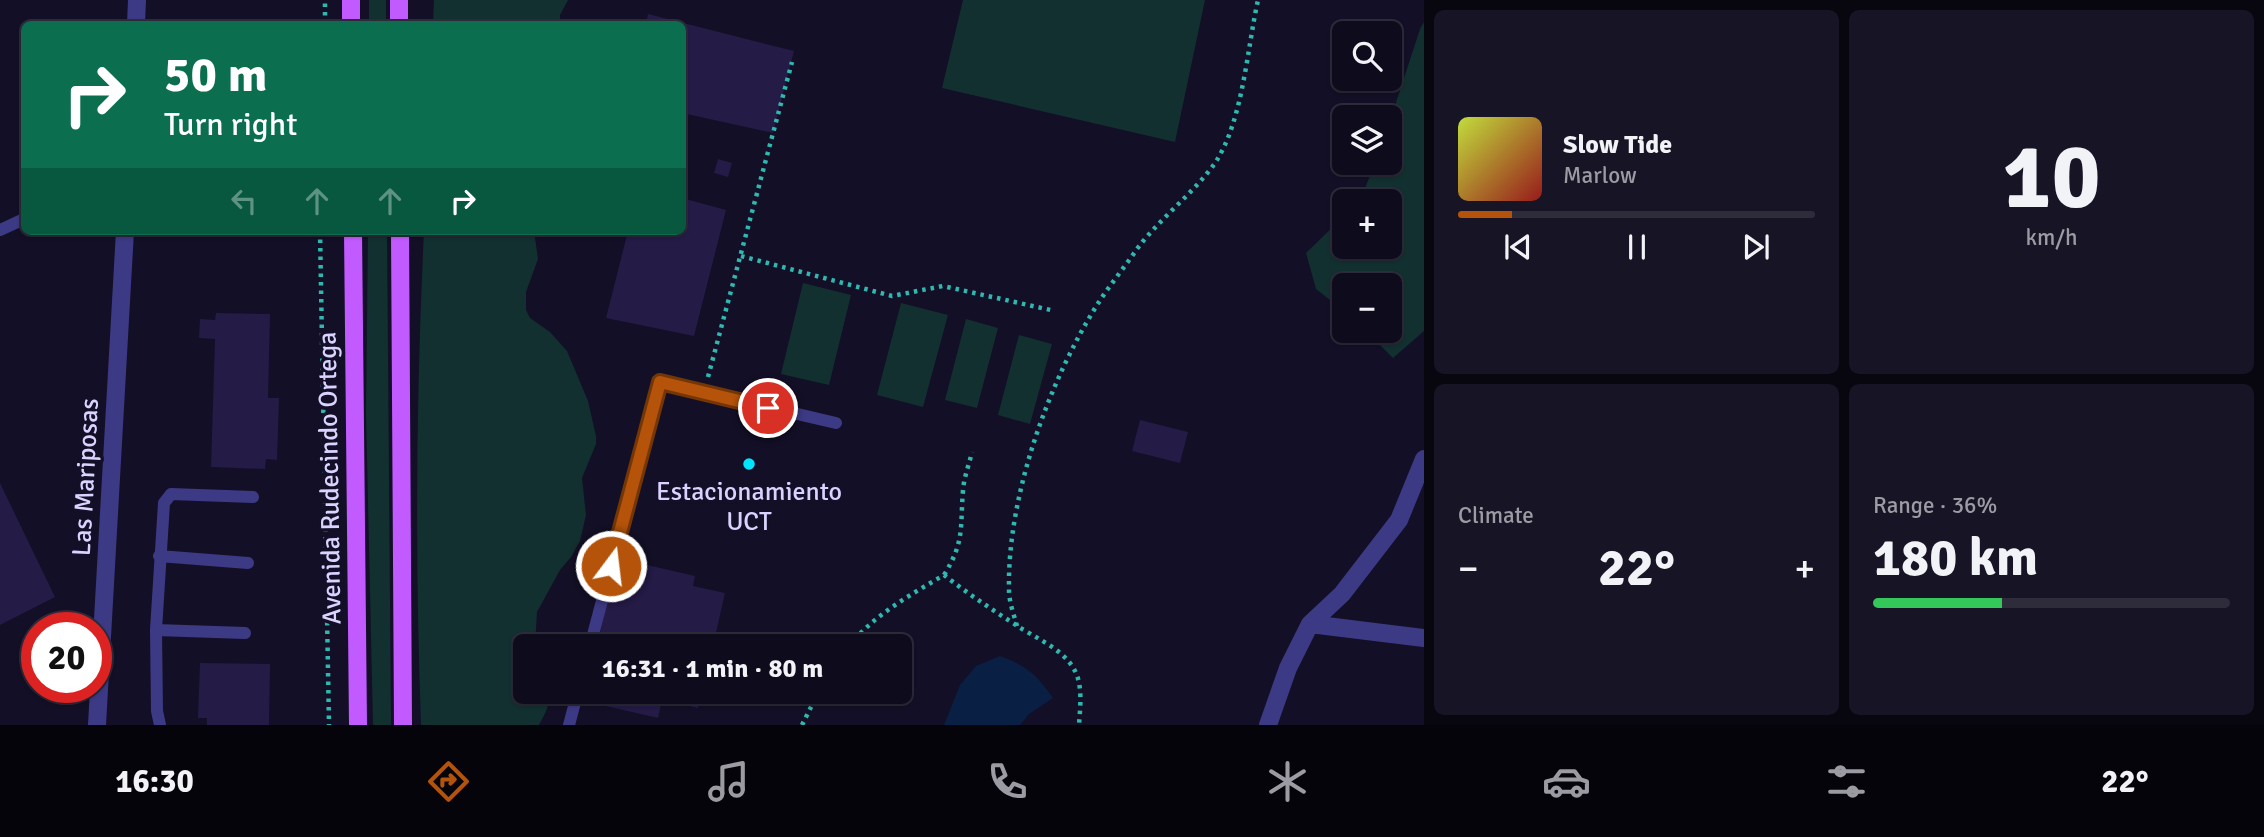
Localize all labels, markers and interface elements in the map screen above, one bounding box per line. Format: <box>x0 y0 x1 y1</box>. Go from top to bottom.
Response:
map controls <box>1332 21 1402 343</box>
button: search <box>1332 21 1402 91</box>
text: 50 m <box>164 45 267 105</box>
icon: right <box>49 49 140 140</box>
text: Turn right <box>164 105 297 144</box>
button: layers <box>1332 105 1402 175</box>
text: 10 <box>2002 121 2101 234</box>
text: Slow Tide <box>1563 129 1672 161</box>
text: Marlow <box>1563 161 1637 190</box>
icon: left <box>225 182 263 220</box>
icon: ahead <box>298 182 336 220</box>
icon: ahead <box>371 182 409 220</box>
icon: right <box>444 182 482 220</box>
button: + <box>1332 189 1402 259</box>
text: km/h <box>2025 223 2078 252</box>
icon: previous <box>1499 228 1537 266</box>
icon: pause <box>1618 228 1656 266</box>
icon: next <box>1737 228 1775 266</box>
button: − <box>1332 273 1402 343</box>
street label: Avenida Rudecindo Ortega <box>311 331 349 625</box>
pin <box>738 378 798 438</box>
icon: arrive <box>749 389 787 427</box>
street label: Las Mariposas <box>66 397 106 557</box>
marker: Estacionamiento UCT <box>741 456 757 472</box>
place label: Estacionamiento UCT <box>656 476 842 538</box>
text: Range · 36% <box>1873 491 1997 520</box>
text: Climate <box>1458 501 1534 530</box>
text: 180 km <box>1873 526 2038 590</box>
position arrow <box>574 529 648 603</box>
text: 22° <box>1598 536 1675 600</box>
text: − <box>1458 545 1479 592</box>
text: + <box>1794 545 1815 592</box>
speed limit sign: 20 <box>21 612 112 703</box>
text: 16:31 · 1 min · 80 m <box>602 653 823 685</box>
icon: directions <box>424 757 473 806</box>
icon: music <box>704 757 753 806</box>
icon: phone <box>983 757 1032 806</box>
icon: climate <box>1263 757 1312 806</box>
icon: car <box>1542 757 1591 806</box>
icon: filters <box>1822 757 1871 806</box>
text: 16:30 <box>115 762 194 801</box>
text: 22° <box>2101 762 2149 801</box>

